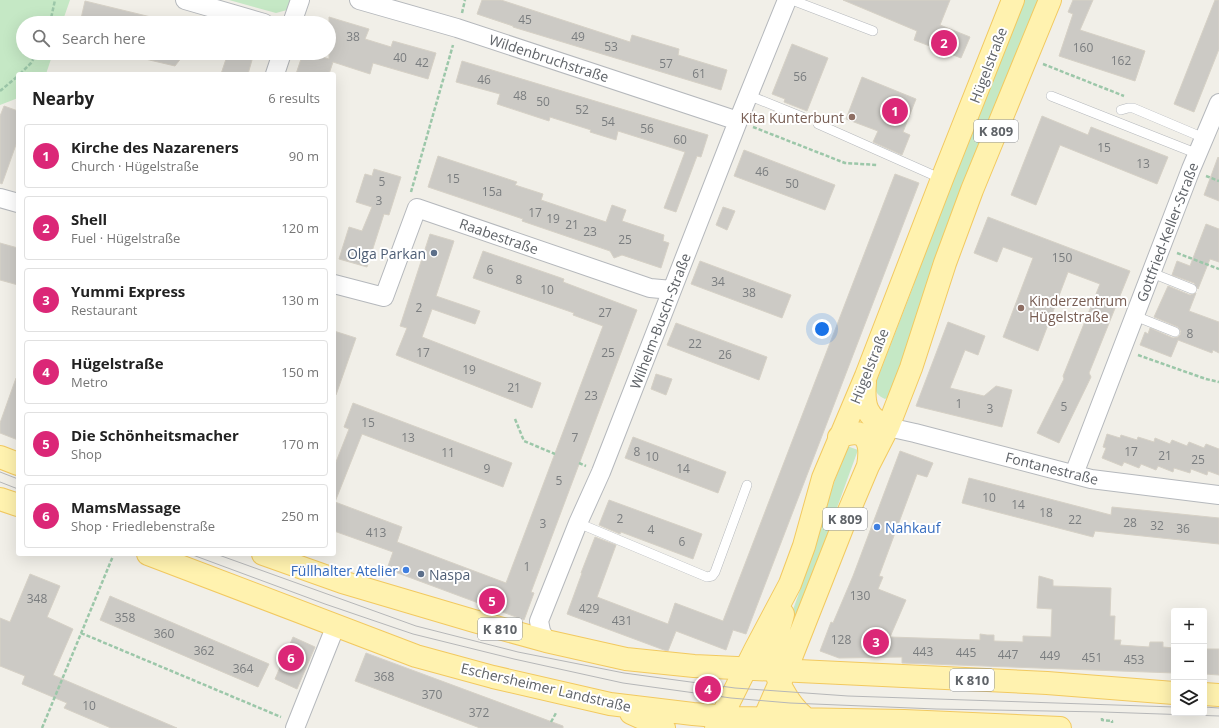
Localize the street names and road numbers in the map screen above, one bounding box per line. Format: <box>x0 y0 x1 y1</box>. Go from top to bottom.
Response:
street label: Hügelstraße <box>965 24 1011 106</box>
street label: Wildenbruchstraße <box>487 30 611 86</box>
road number: K 809 <box>974 120 1018 142</box>
street label: Gottfried-Keller-Straße <box>1132 159 1202 304</box>
street label: Raabestraße <box>457 214 541 258</box>
street label: Wilhelm-Busch-Straße <box>625 250 695 392</box>
street label: Hügelstraße <box>845 325 893 406</box>
street label: Fontanestraße <box>1004 447 1101 489</box>
road number: K 809 <box>823 508 867 530</box>
road number: K 810 <box>478 618 522 640</box>
street label: Eschersheimer Landstraße <box>459 658 633 716</box>
road number: K 810 <box>950 669 994 691</box>

